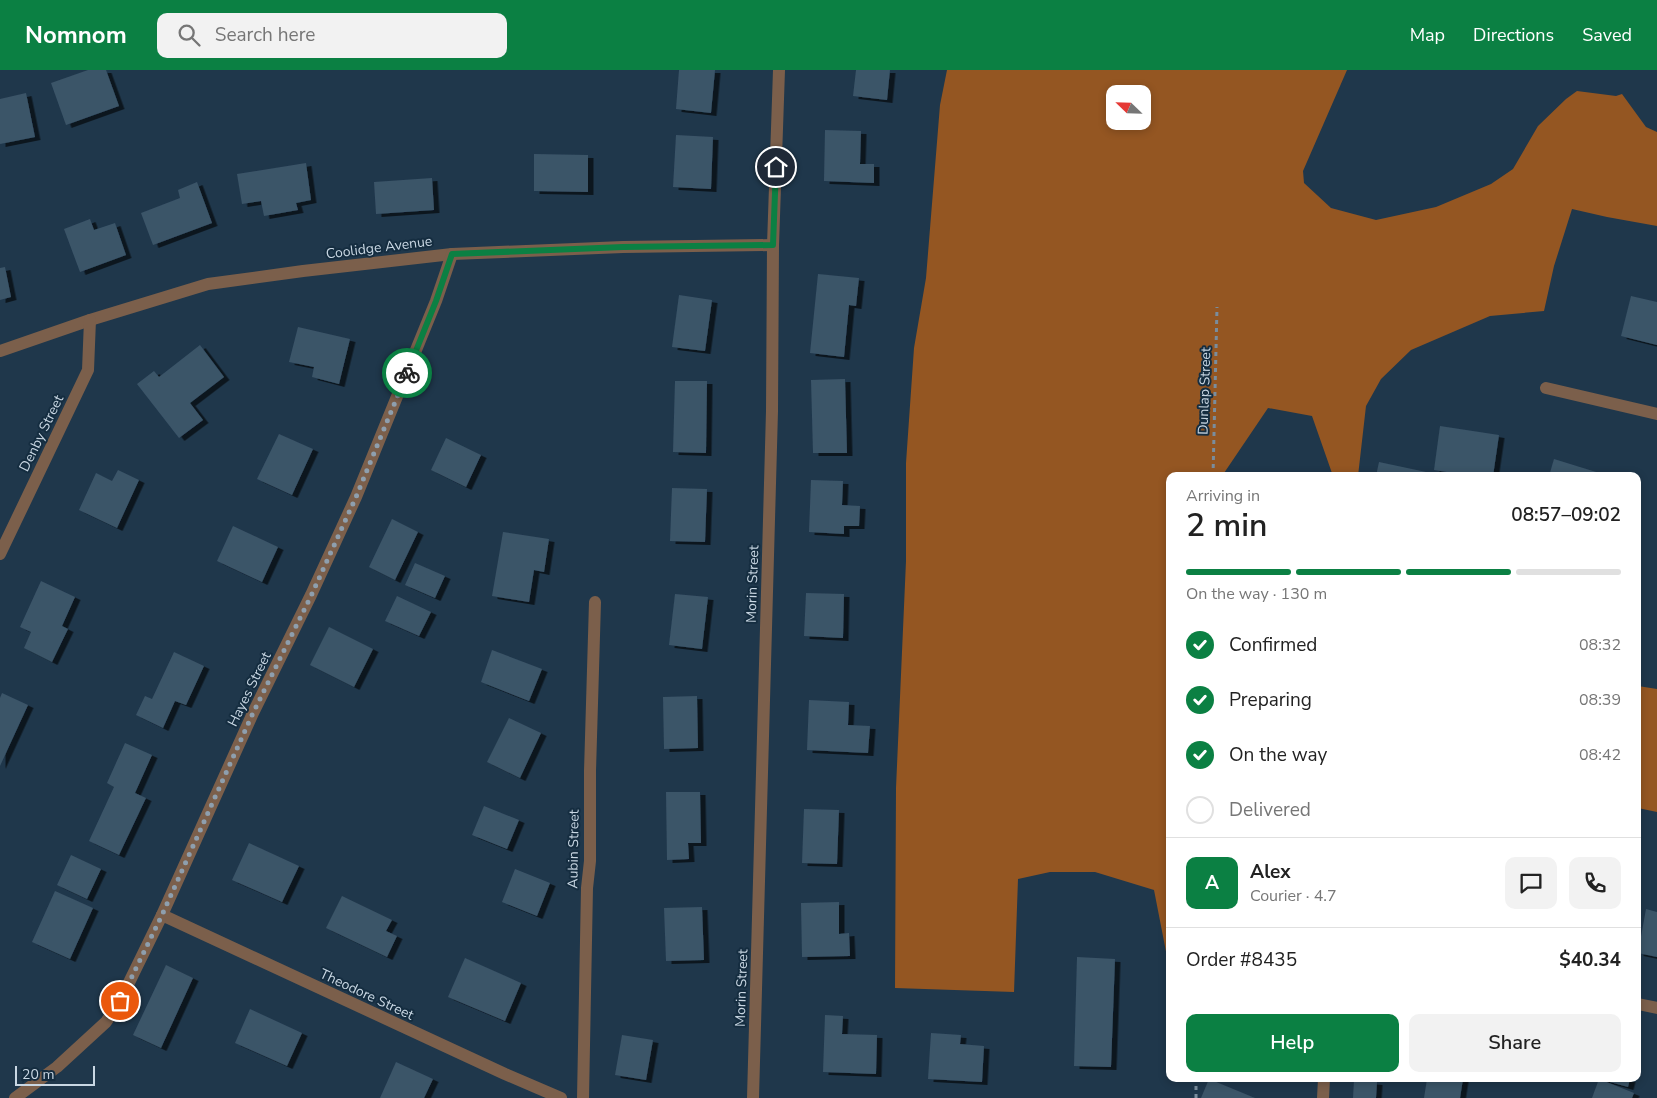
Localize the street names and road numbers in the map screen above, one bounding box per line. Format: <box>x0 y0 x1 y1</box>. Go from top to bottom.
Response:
street label: Coolidge Avenue <box>325 232 433 263</box>
street label: Dunlap Street <box>1193 347 1216 435</box>
street label: Denby Street <box>15 392 68 475</box>
street label: Morin Street <box>742 545 763 623</box>
street label: Hayes Street <box>223 649 276 730</box>
street label: Aubin Street <box>563 809 584 889</box>
street label: Morin Street <box>731 949 752 1027</box>
street label: Theodore Street <box>317 964 417 1025</box>

